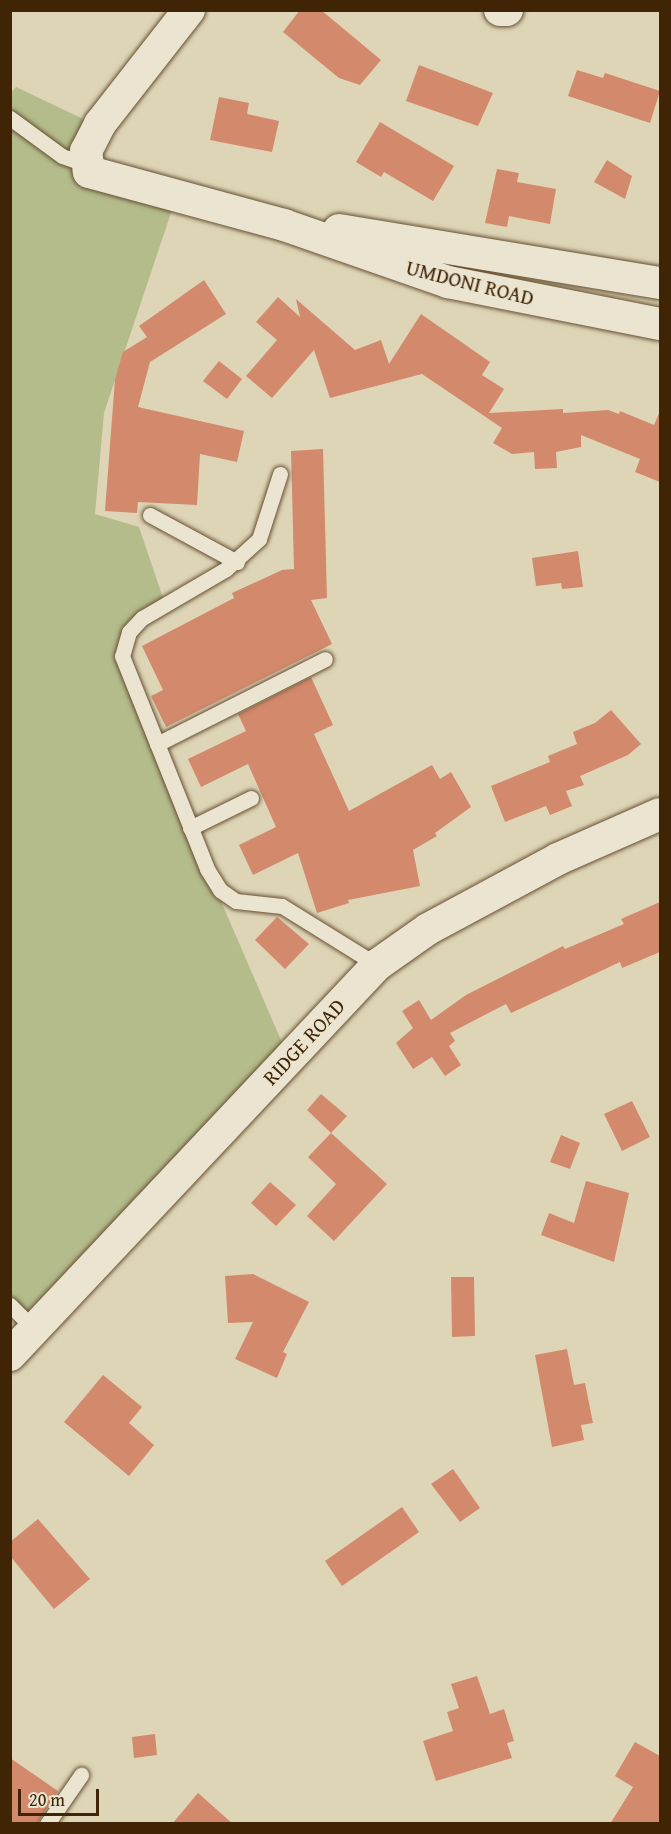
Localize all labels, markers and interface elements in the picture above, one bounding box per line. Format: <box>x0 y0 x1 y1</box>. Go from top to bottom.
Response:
street label: UMDONI ROAD <box>403 255 537 311</box>
street label: RIDGE ROAD <box>258 994 350 1090</box>
scale bar <box>21 1777 102 1815</box>
text: 20 m <box>29 1786 65 1813</box>

